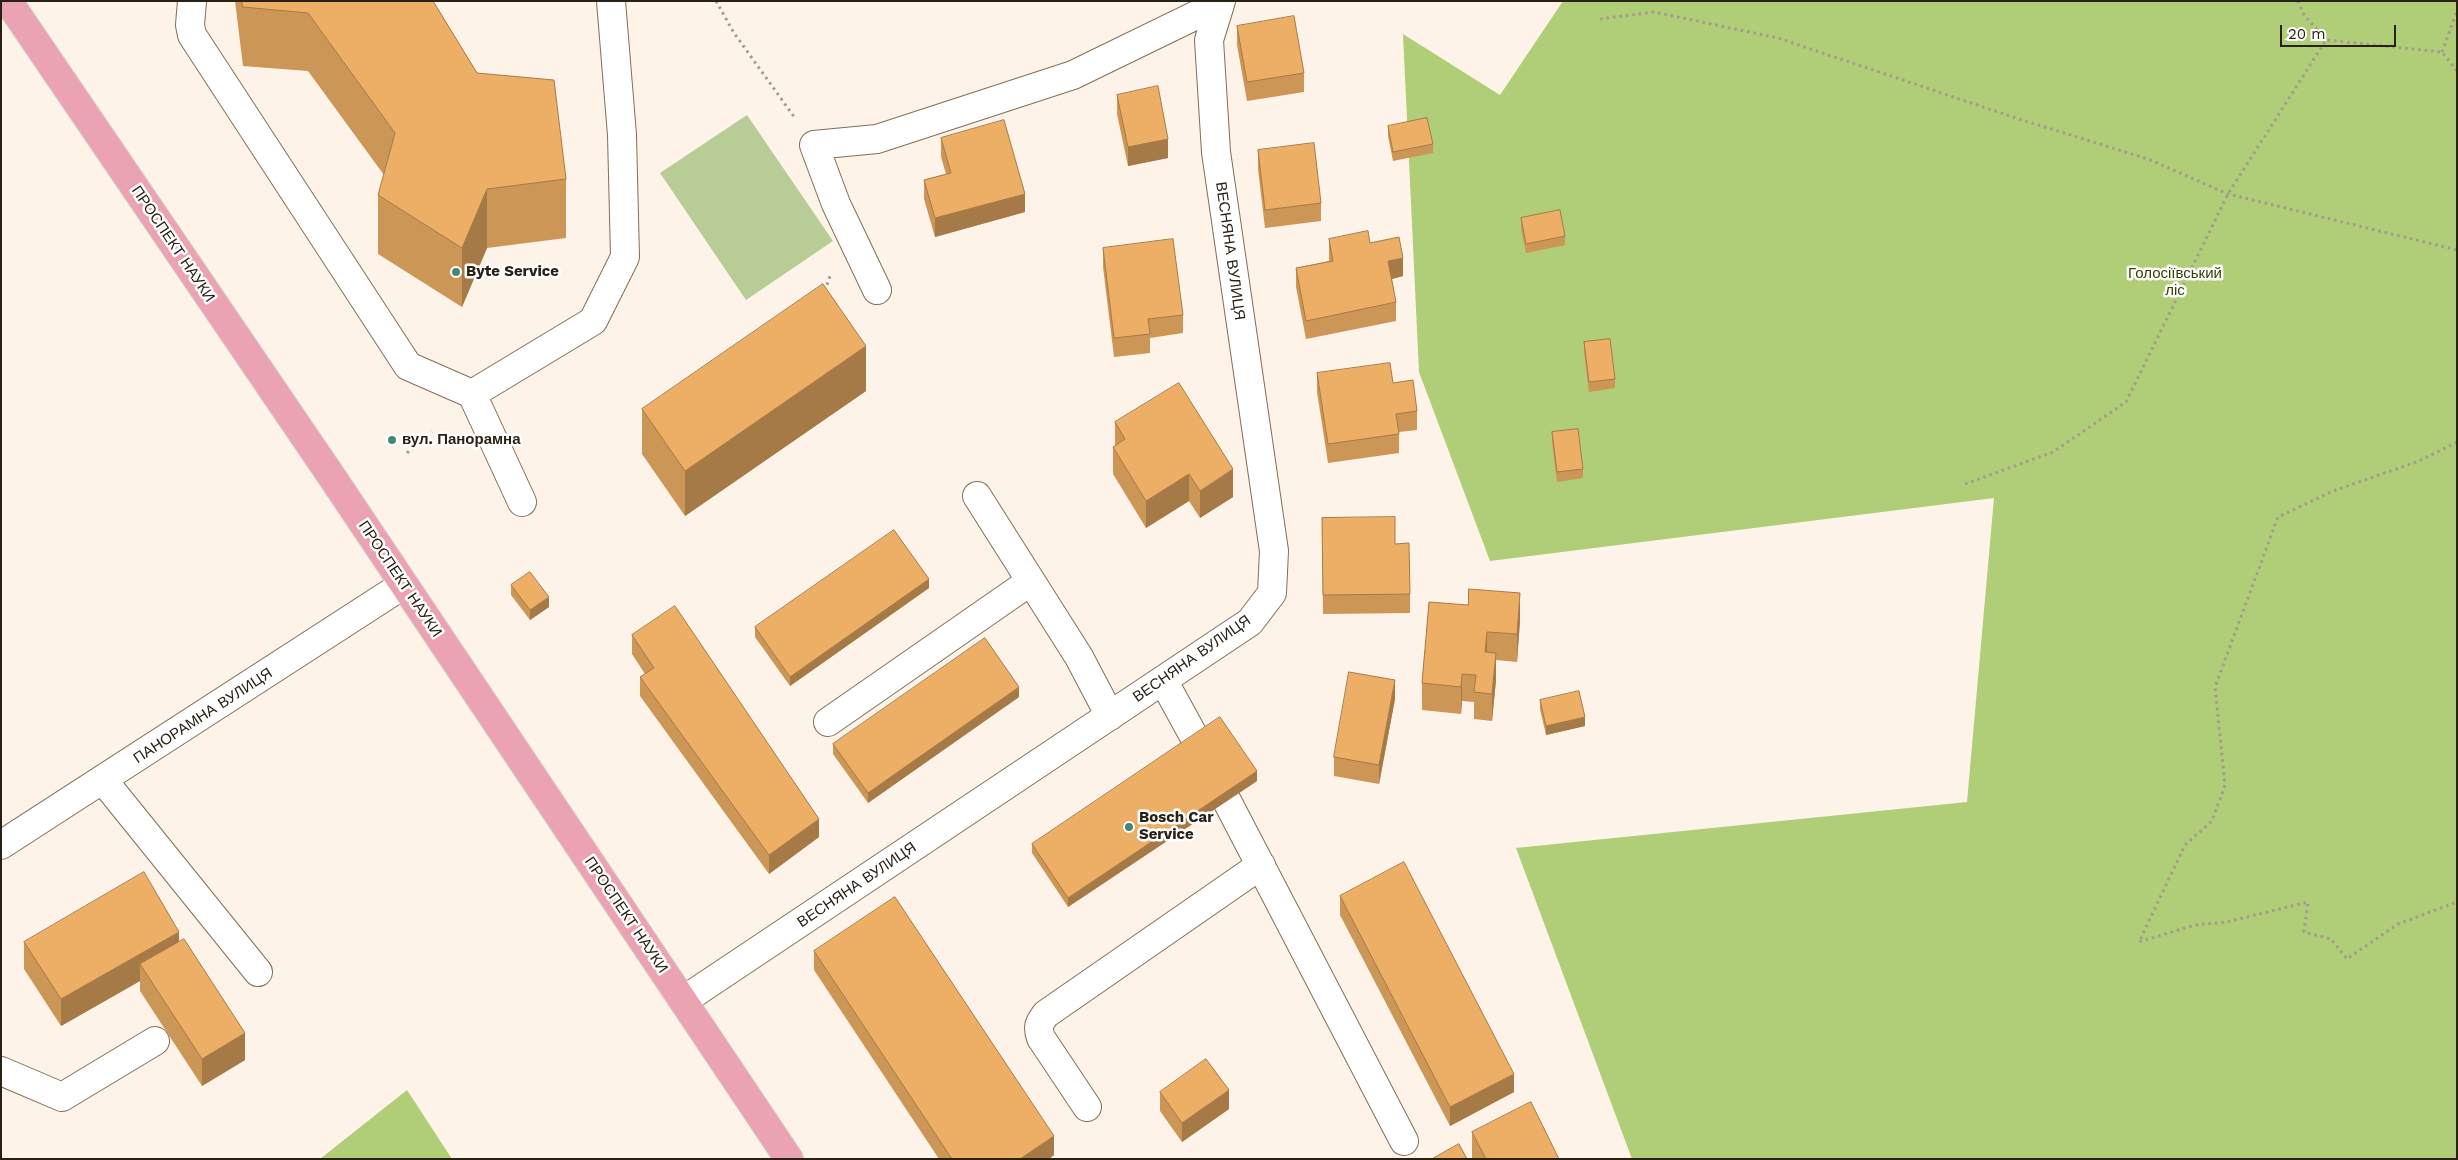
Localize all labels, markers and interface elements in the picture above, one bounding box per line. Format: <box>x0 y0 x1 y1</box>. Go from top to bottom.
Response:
scale bar <box>2283 15 2399 47</box>
text: 20 m <box>2288 25 2326 43</box>
street label: ВЕСНЯНА ВУЛИЦЯ <box>1211 181 1249 321</box>
street label: ПРОСПЕКТ НАУКИ <box>128 183 218 305</box>
place label: Byte Service <box>466 263 559 281</box>
park label: Голосіївський ліс <box>2128 265 2222 300</box>
marker: Byte Service <box>450 266 462 278</box>
place label: вул. Панорамна <box>402 431 521 449</box>
marker: вул. Панорамна <box>386 434 398 446</box>
street label: ПРОСПЕКТ НАУКИ <box>355 518 445 640</box>
street label: ВЕСНЯНА ВУЛИЦЯ <box>1130 612 1254 706</box>
street label: ПАНОРАМНА ВУЛИЦЯ <box>130 664 276 768</box>
place label: Bosch Car Service <box>1139 809 1214 844</box>
marker: Bosch Car Service <box>1123 821 1135 833</box>
street label: ВЕСНЯНА ВУЛИЦЯ <box>794 839 920 931</box>
street label: ПРОСПЕКТ НАУКИ <box>581 854 671 976</box>

